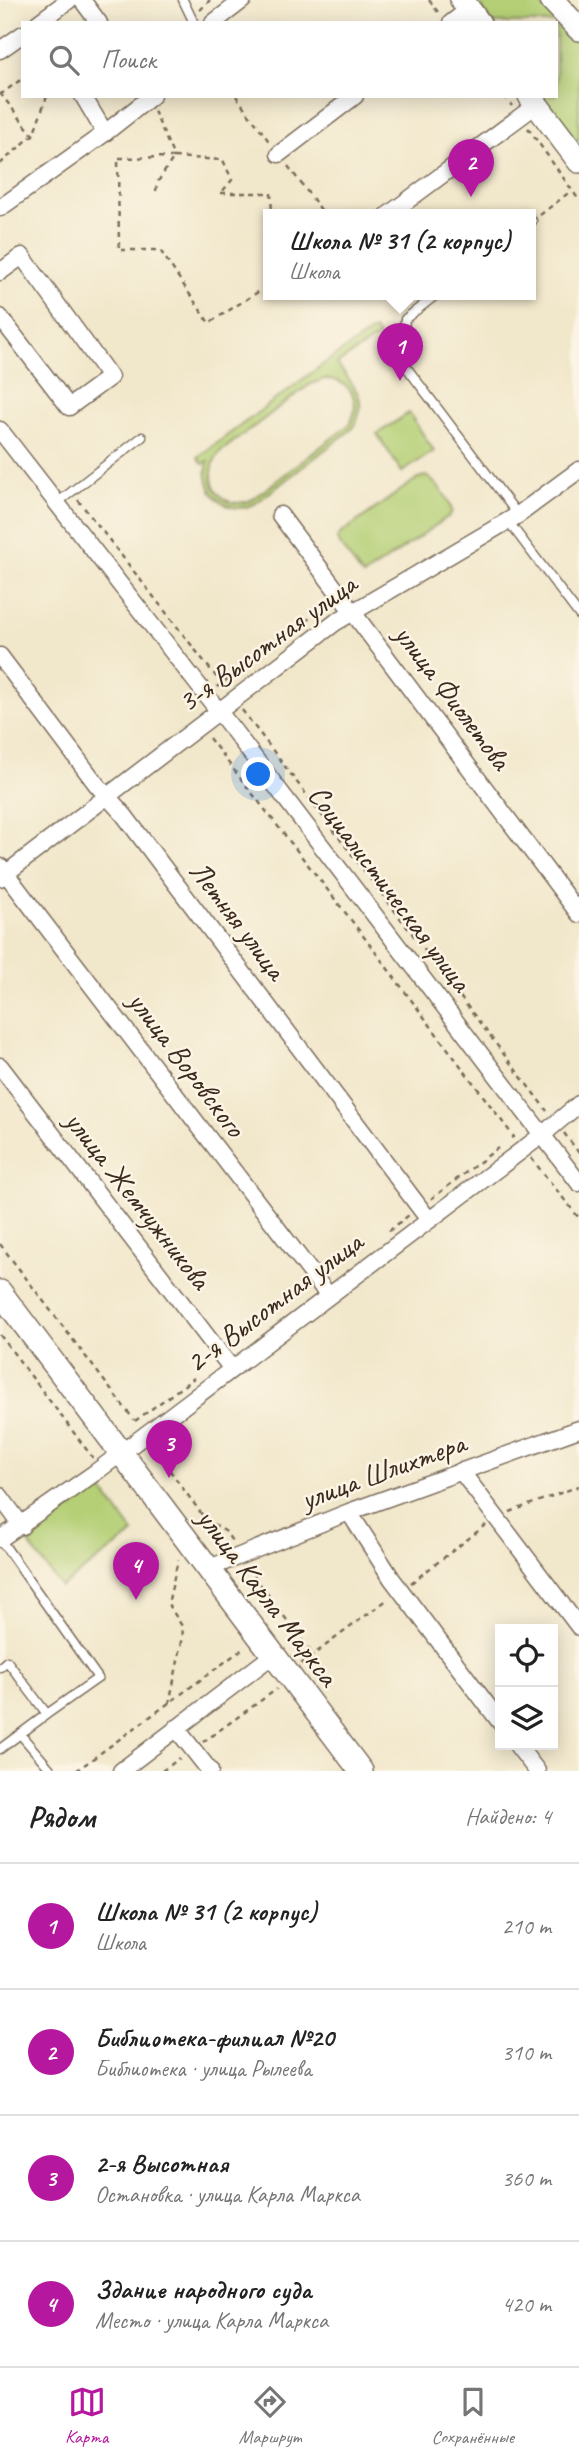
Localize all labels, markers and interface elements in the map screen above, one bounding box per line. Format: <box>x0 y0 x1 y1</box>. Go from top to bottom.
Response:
search box <box>21 21 558 98</box>
icon: search <box>45 41 83 79</box>
text: Поиск <box>101 43 156 76</box>
pin: 2 <box>448 139 494 197</box>
popup <box>263 209 536 300</box>
text: Школа № 31 (2 корпус) <box>289 224 510 257</box>
text: Школа <box>289 257 339 286</box>
pin: 1 <box>377 323 423 381</box>
street label: 3-я Высотная улица <box>170 564 366 721</box>
street label: улица Фиолетова <box>385 615 521 779</box>
your location <box>241 757 275 791</box>
street label: Социалистическая улица <box>300 777 481 1001</box>
street label: Летняя улица <box>181 853 297 989</box>
street label: улица Воровского <box>119 982 255 1146</box>
street label: улица Жемчужникова <box>55 1102 221 1298</box>
street label: 2-я Высотная улица <box>178 1221 372 1381</box>
pin: 3 <box>146 1420 192 1478</box>
street label: улица Шлихтера <box>294 1423 473 1519</box>
street label: улица Карла Маркса <box>188 1499 348 1695</box>
pin: 4 <box>113 1542 159 1600</box>
map controls <box>495 1624 558 1750</box>
button: locate <box>495 1624 558 1687</box>
button: layers <box>495 1687 558 1750</box>
text: Рядом <box>28 1798 95 1836</box>
text: Найдено: 4 <box>465 1802 551 1831</box>
text: Школа № 31 (2 корпус) <box>95 1895 317 1928</box>
text: 1 <box>46 1912 56 1941</box>
text: 210 m <box>502 1912 551 1941</box>
text: Школа <box>95 1928 146 1957</box>
text: Библиотека-филиал №20 <box>95 2021 334 2054</box>
text: 2 <box>46 2038 56 2067</box>
text: 310 m <box>502 2038 551 2067</box>
text: Библиотека · улица Рылеева <box>95 2054 311 2083</box>
text: 2-я Высотная <box>95 2147 228 2180</box>
text: 3 <box>46 2164 56 2193</box>
text: 360 m <box>502 2164 551 2193</box>
text: Остановка · улица Карла Маркса <box>95 2180 360 2209</box>
text: Здание народного суда <box>95 2273 311 2306</box>
text: 4 <box>46 2290 56 2319</box>
text: 420 m <box>502 2290 551 2319</box>
text: Место · улица Карла Маркса <box>95 2306 328 2335</box>
tab: Карта <box>65 2383 108 2449</box>
tab: Маршрут <box>239 2383 301 2449</box>
tab: Сохранённые <box>431 2383 514 2449</box>

